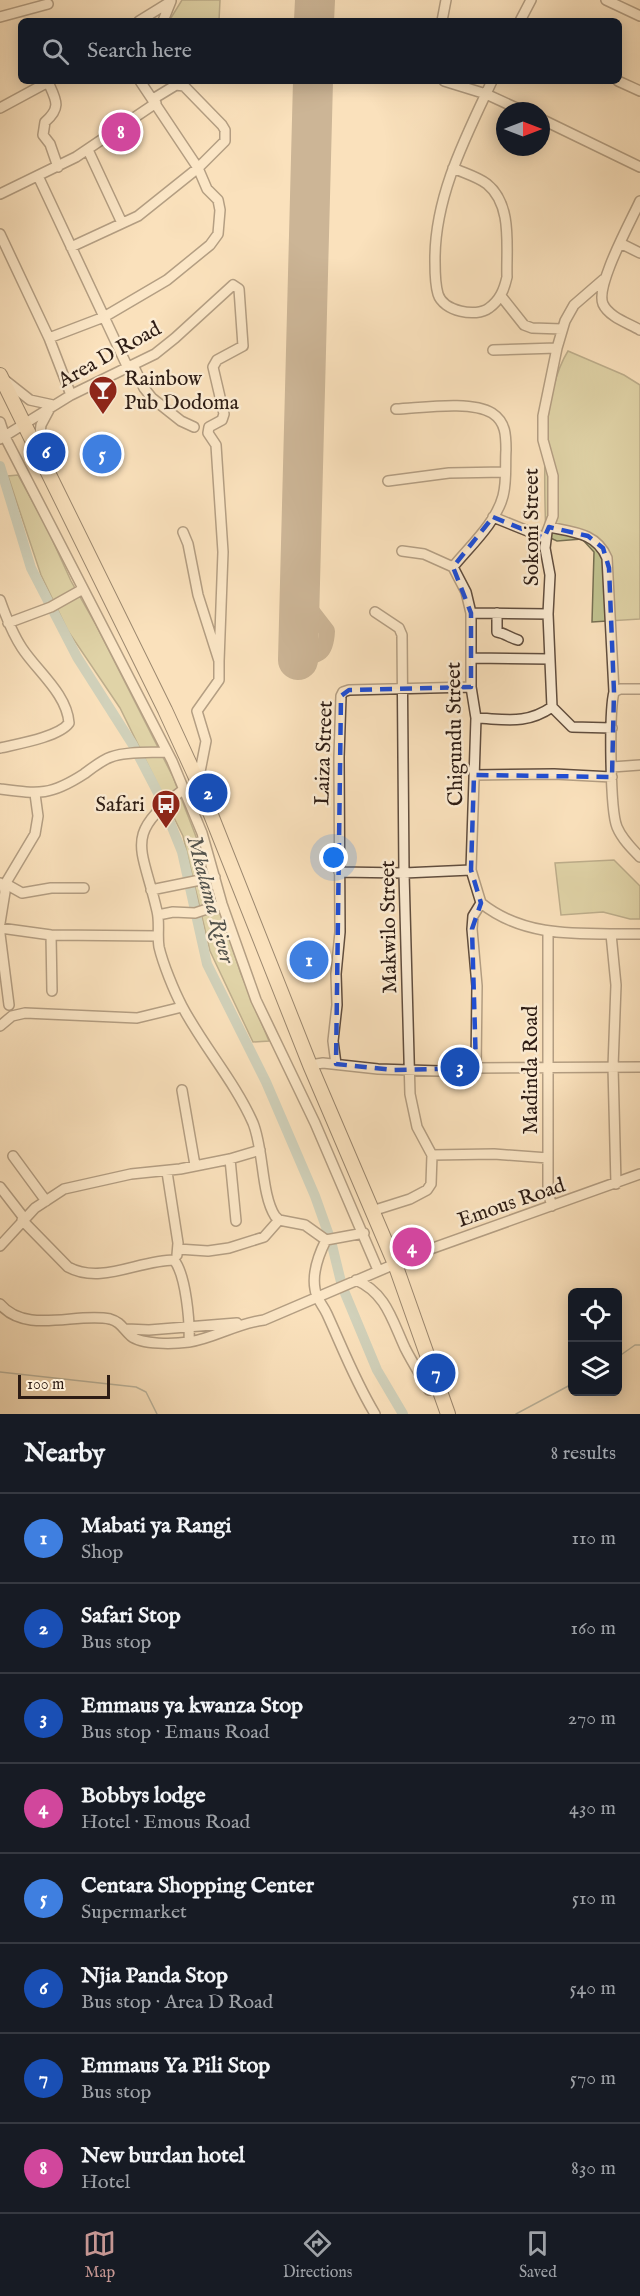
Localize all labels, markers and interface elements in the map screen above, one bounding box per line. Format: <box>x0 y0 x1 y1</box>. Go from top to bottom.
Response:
search box <box>18 18 622 84</box>
icon: search <box>39 35 72 68</box>
text: Search here <box>87 37 192 65</box>
north arrow <box>496 102 550 156</box>
pin: 8 <box>102 110 140 154</box>
street label: Area D Road <box>52 315 167 395</box>
place label: Rainbow Pub Dodoma <box>124 366 240 417</box>
bar icon: Rainbow Pub Dodoma <box>87 374 119 416</box>
pin: 6 <box>26 430 66 474</box>
pin: 5 <box>82 432 122 476</box>
street label: Sokoni Street <box>519 468 546 586</box>
street label: Chigundu Street <box>441 662 470 806</box>
street label: Laiza Street <box>309 700 340 806</box>
pin: 2 <box>188 770 228 816</box>
bus stop icon: Safari <box>150 788 182 830</box>
place label: Safari <box>95 792 145 819</box>
water label: Mkalama River <box>180 833 241 968</box>
your location <box>319 843 348 872</box>
street label: Makwilo Street <box>375 860 404 994</box>
pin: 1 <box>290 938 328 982</box>
street label: Madinda Road <box>518 1005 545 1135</box>
pin: 3 <box>440 1044 480 1090</box>
street label: Emous Road <box>454 1172 570 1234</box>
pin: 4 <box>392 1224 432 1270</box>
map controls <box>568 1288 622 1396</box>
button: locate <box>568 1288 622 1342</box>
button: layers <box>568 1342 622 1396</box>
pin: 7 <box>416 1350 456 1396</box>
scale bar <box>18 1372 110 1400</box>
text: 100 m <box>27 1375 64 1395</box>
text: Nearby <box>24 1437 105 1470</box>
text: 8 results <box>550 1441 616 1466</box>
text: Mabati ya Rangi <box>81 1512 231 1540</box>
text: 1 <box>40 1526 47 1551</box>
text: 110 m <box>572 1526 616 1551</box>
text: Shop <box>81 1540 123 1565</box>
text: Safari Stop <box>81 1602 181 1630</box>
text: 2 <box>39 1616 48 1641</box>
text: 160 m <box>570 1616 616 1641</box>
text: Bus stop <box>81 1630 151 1655</box>
text: Emmaus ya kwanza Stop <box>81 1692 303 1720</box>
text: 3 <box>40 1706 47 1731</box>
text: 270 m <box>568 1706 616 1731</box>
text: Bus stop · Emaus Road <box>81 1720 270 1745</box>
text: Bobbys lodge <box>81 1782 206 1810</box>
text: 4 <box>39 1796 48 1821</box>
text: 430 m <box>569 1796 616 1821</box>
text: Hotel · Emous Road <box>81 1810 250 1835</box>
text: Centara Shopping Center <box>81 1872 314 1900</box>
text: 5 <box>40 1886 47 1911</box>
text: 510 m <box>572 1886 616 1911</box>
text: Supermarket <box>81 1900 187 1925</box>
text: Njia Panda Stop <box>81 1962 228 1990</box>
text: 6 <box>39 1976 48 2001</box>
text: 540 m <box>569 1976 616 2001</box>
text: Bus stop · Area D Road <box>81 1990 273 2015</box>
text: Emmaus Ya Pili Stop <box>81 2052 270 2080</box>
text: 7 <box>39 2066 48 2091</box>
text: 570 m <box>570 2066 616 2091</box>
text: Bus stop <box>81 2080 151 2105</box>
text: New burdan hotel <box>81 2142 245 2170</box>
text: 8 <box>40 2156 47 2181</box>
text: 830 m <box>571 2156 616 2181</box>
text: Hotel <box>81 2170 130 2195</box>
tab: Map <box>83 2227 116 2283</box>
tab: Directions <box>283 2227 352 2283</box>
tab: Saved <box>519 2227 557 2283</box>

